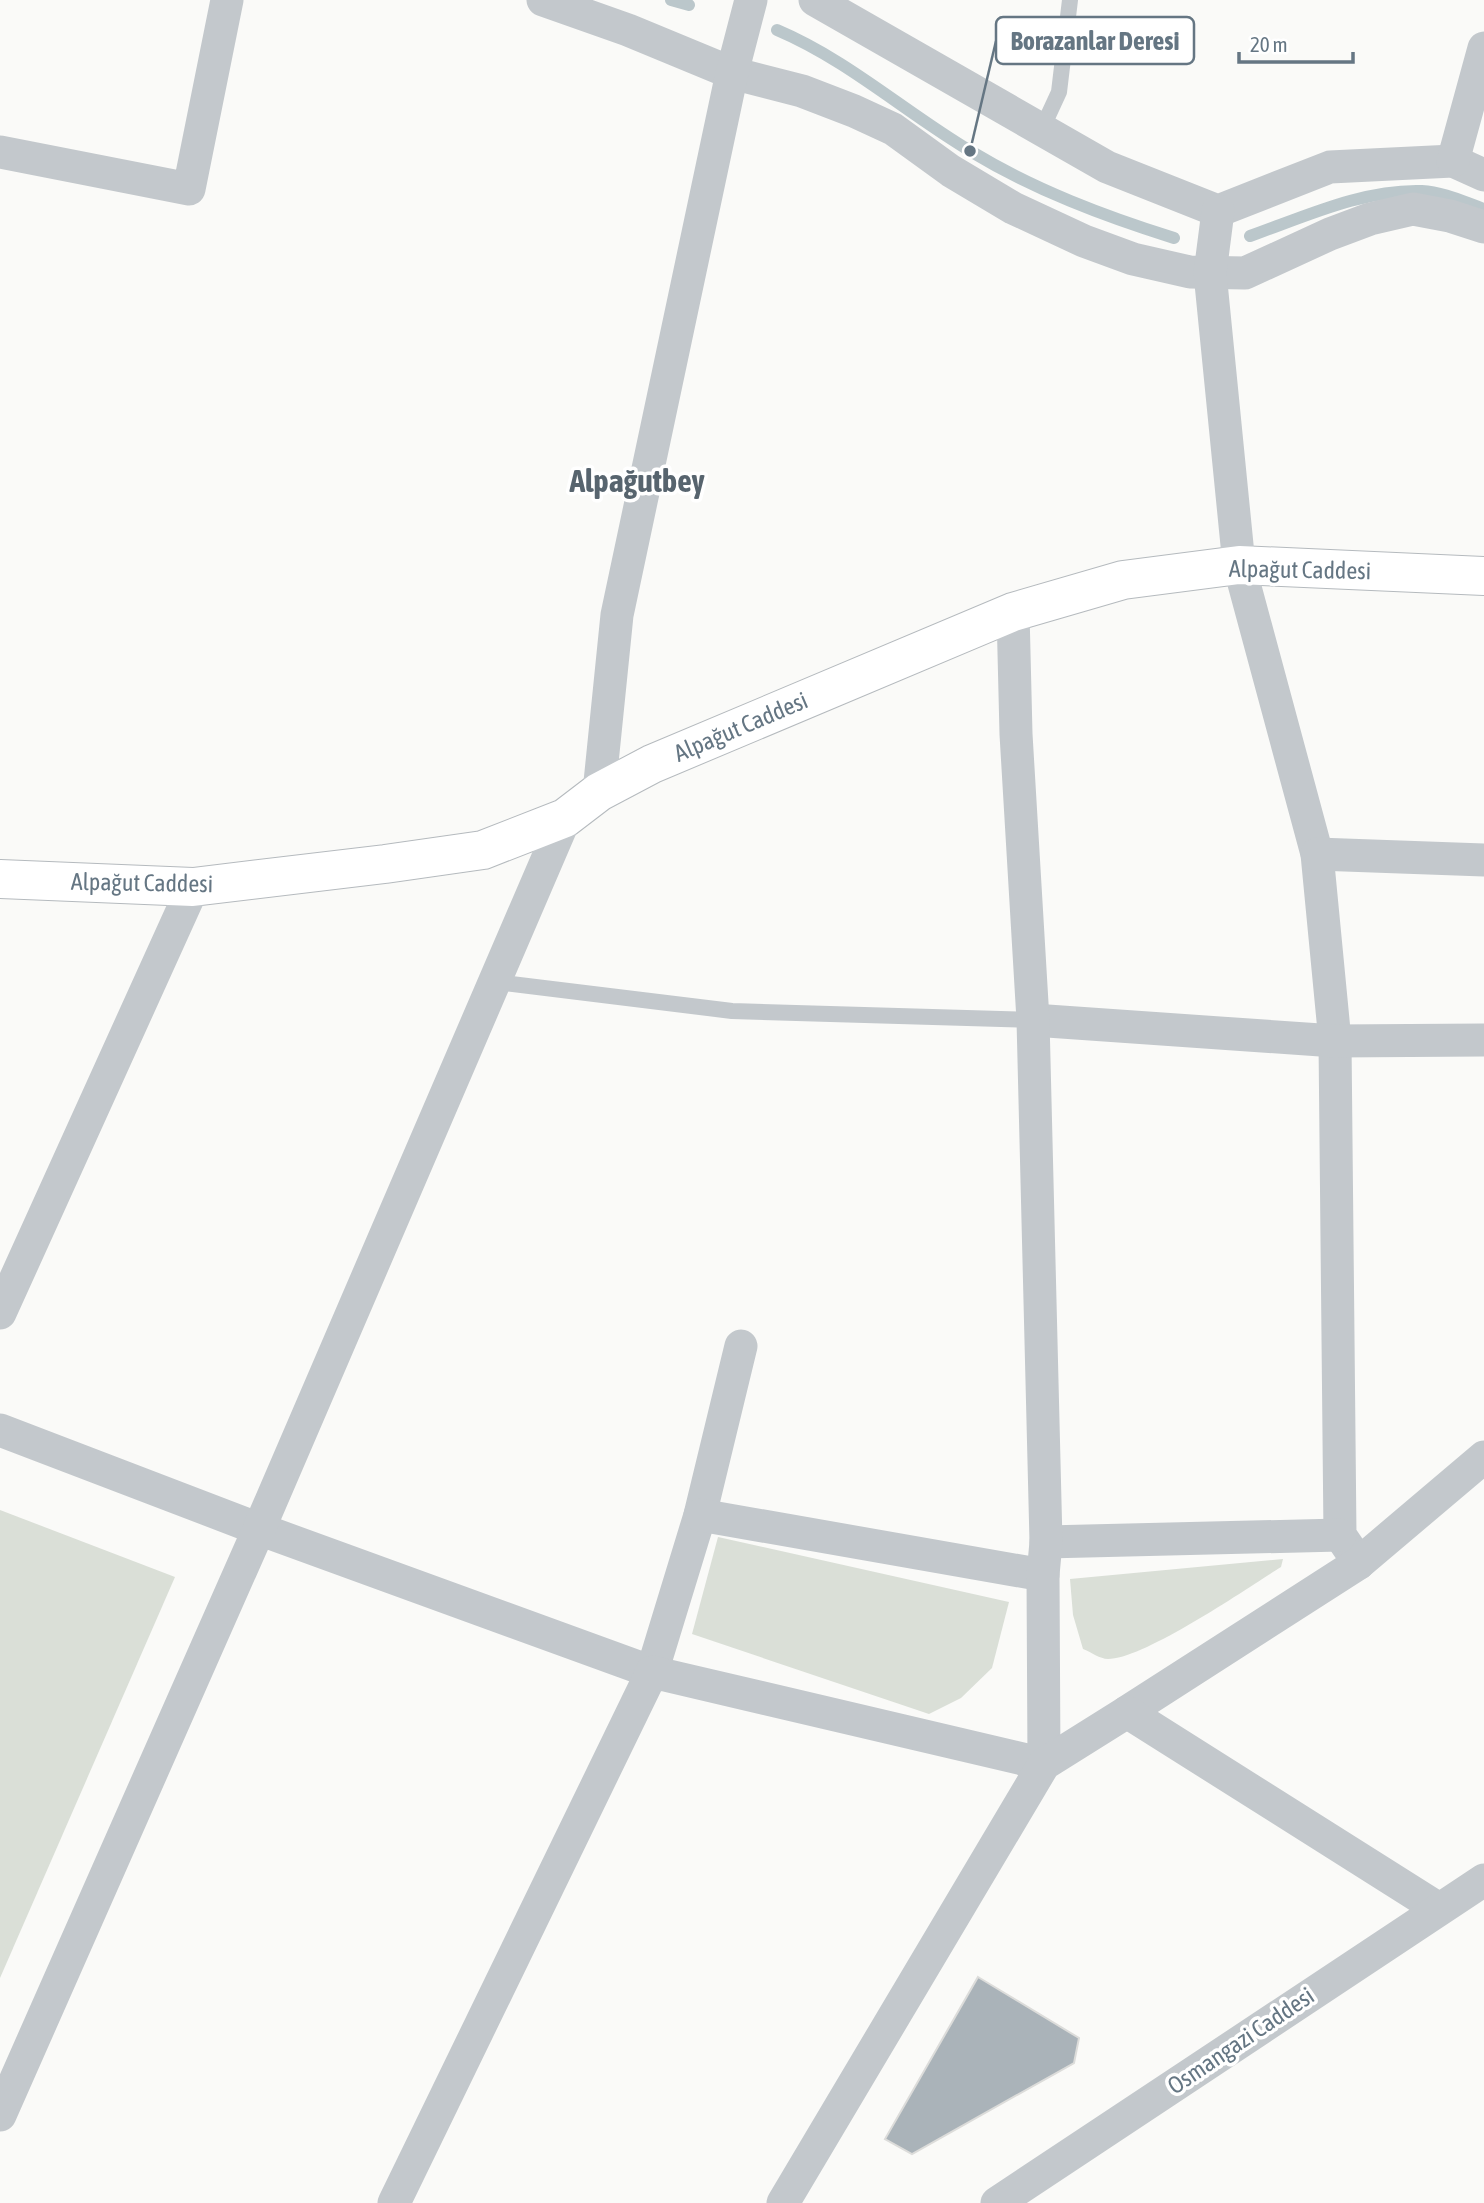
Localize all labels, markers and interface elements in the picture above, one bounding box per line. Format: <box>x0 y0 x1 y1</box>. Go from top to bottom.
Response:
callout: Borazanlar Deresi <box>996 17 1194 64</box>
scale bar <box>1239 21 1353 65</box>
text: Borazanlar Deresi <box>1010 26 1180 56</box>
text: 20 m <box>1250 32 1288 56</box>
district label: Alpağutbey <box>568 462 705 499</box>
street label: Alpağut Caddesi <box>1229 555 1371 584</box>
street label: Alpağut Caddesi <box>670 686 812 767</box>
street label: Alpağut Caddesi <box>71 868 213 897</box>
street label: Osmangazi Caddesi <box>1162 1982 1319 2099</box>

